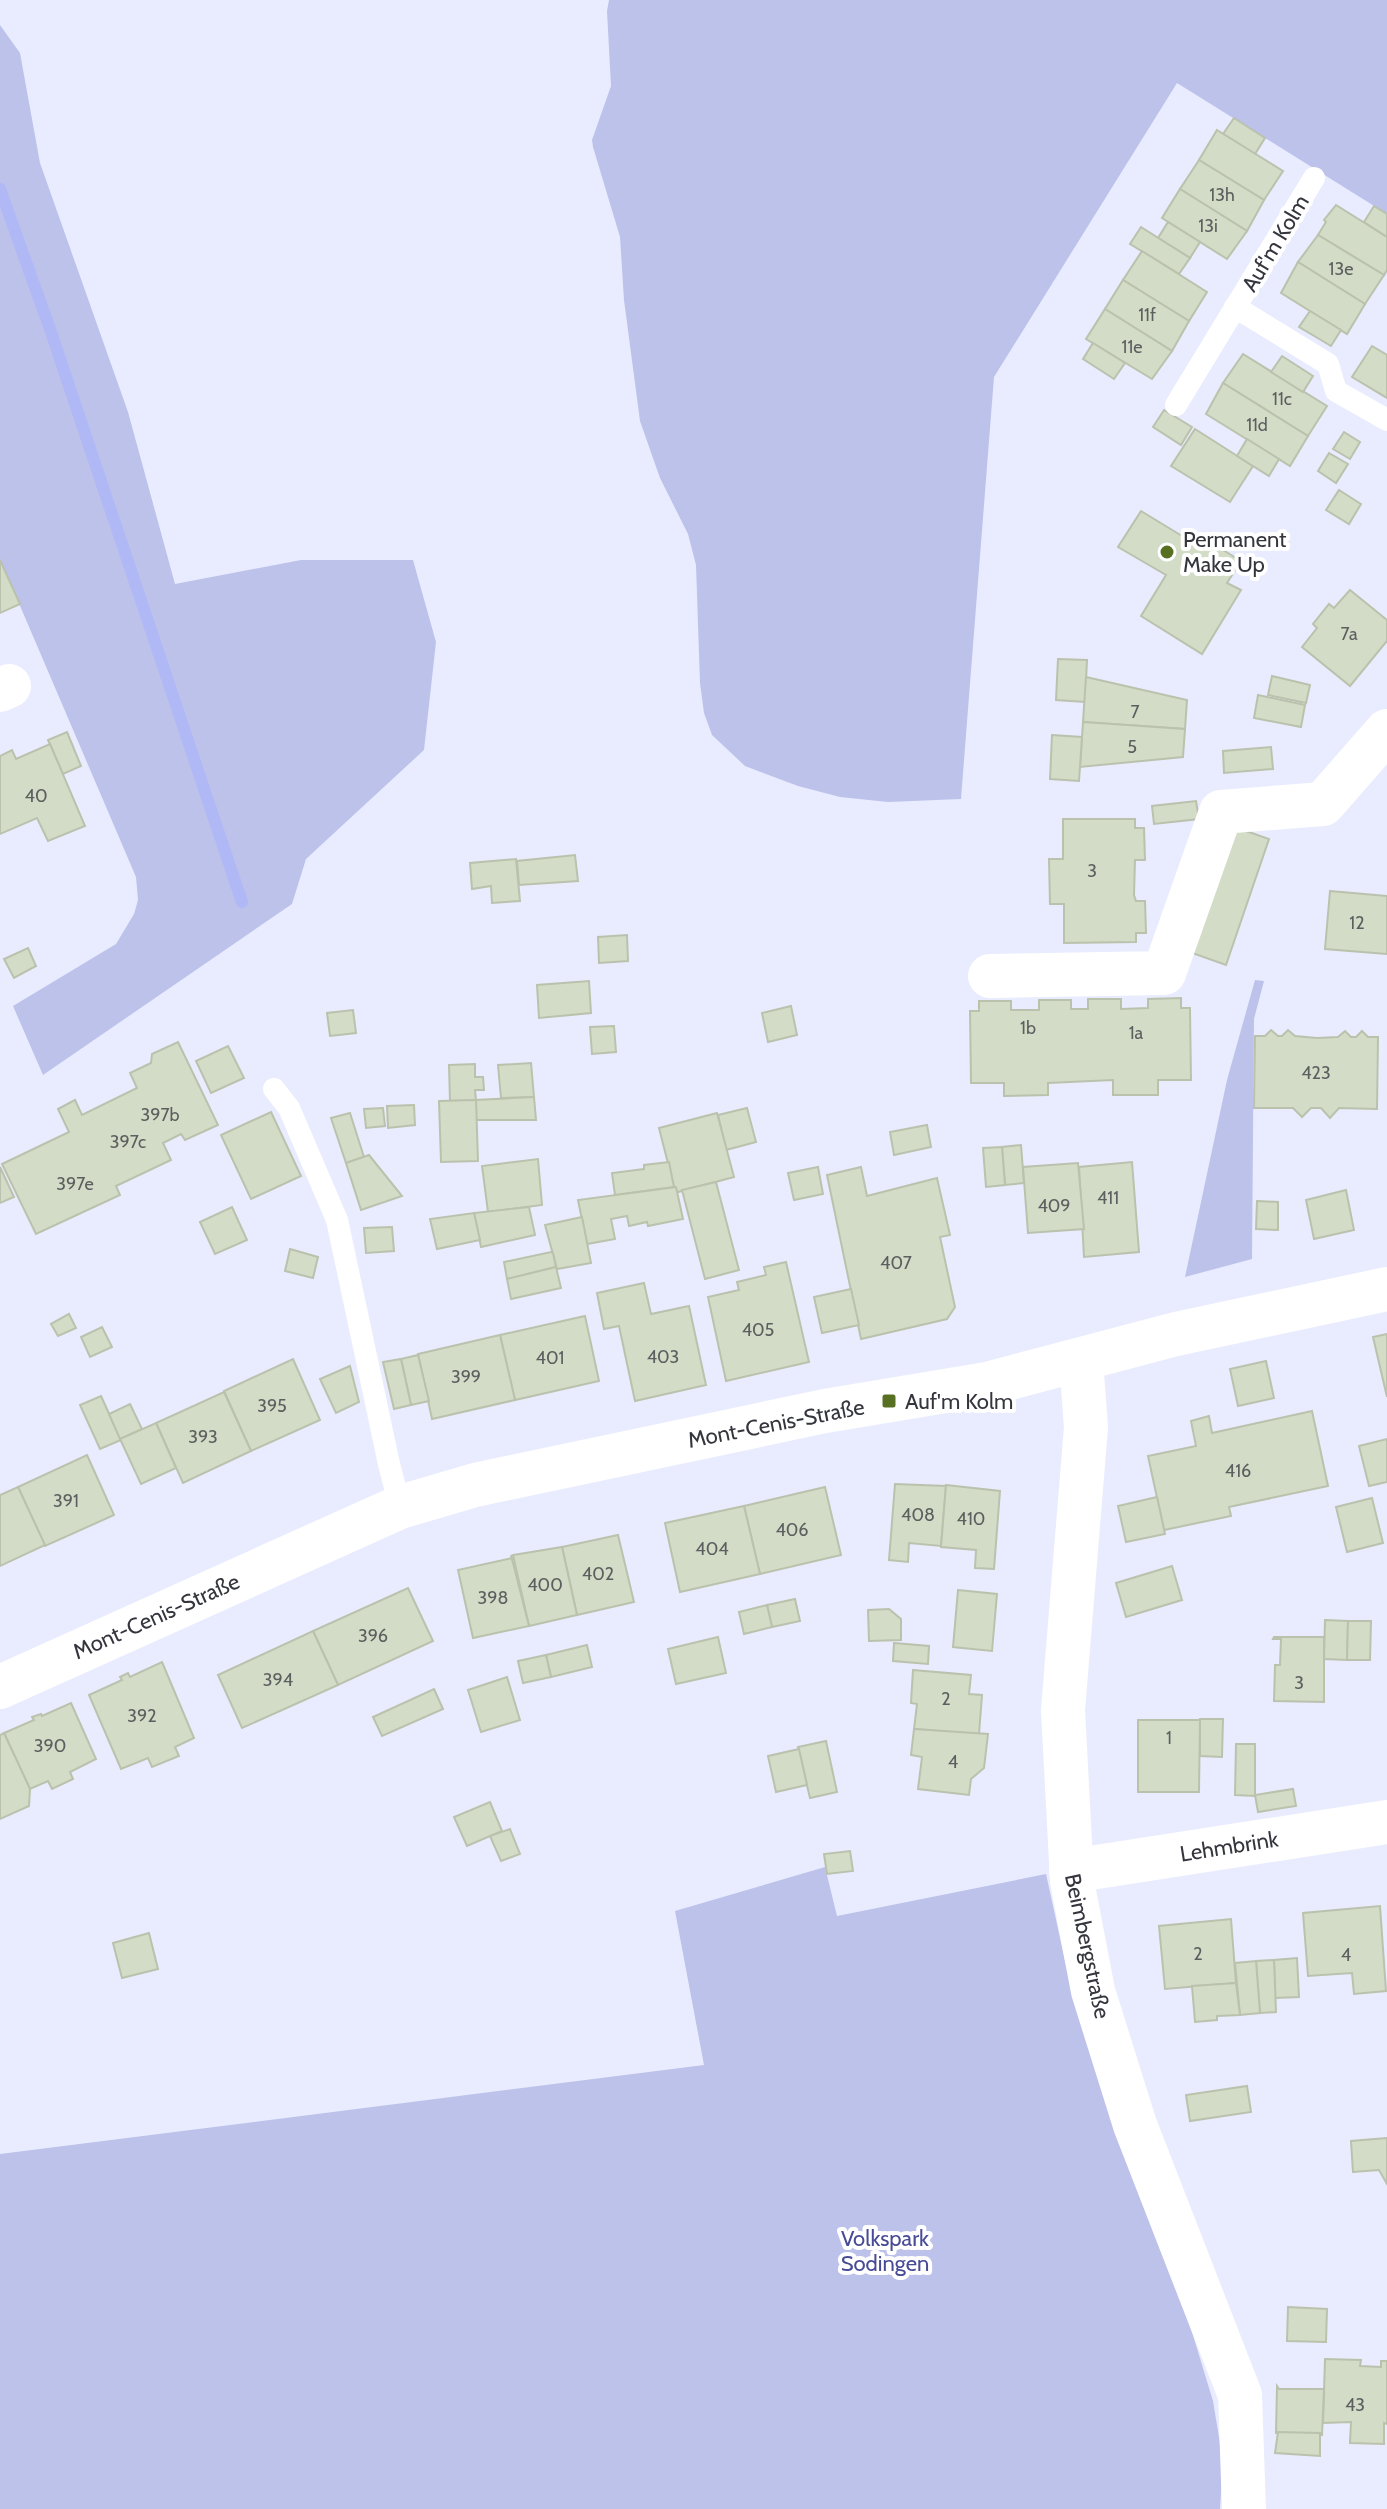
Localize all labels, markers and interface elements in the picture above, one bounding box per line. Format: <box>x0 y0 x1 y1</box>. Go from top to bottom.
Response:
house number: 13h <box>1209 184 1235 206</box>
street label: Auf'm Kolm <box>1236 190 1315 297</box>
house number: 13i <box>1198 215 1218 237</box>
house number: 13e <box>1329 258 1353 280</box>
house number: 11f <box>1138 304 1156 326</box>
house number: 11e <box>1122 336 1142 358</box>
house number: 11c <box>1272 388 1292 410</box>
house number: 11d <box>1246 414 1268 436</box>
place label: Permanent Make Up <box>1183 526 1287 578</box>
marker: Permanent Make Up <box>1158 543 1176 561</box>
house number: 7a <box>1340 623 1358 645</box>
house number: 7 <box>1130 701 1140 723</box>
house number: 5 <box>1127 736 1137 758</box>
house number: 40 <box>25 785 47 807</box>
house number: 3 <box>1087 860 1097 882</box>
house number: 12 <box>1349 912 1365 934</box>
house number: 1b <box>1020 1017 1036 1039</box>
house number: 1a <box>1129 1022 1144 1044</box>
house number: 423 <box>1301 1062 1331 1084</box>
house number: 397b <box>140 1104 180 1126</box>
house number: 397c <box>110 1131 146 1153</box>
house number: 397e <box>56 1173 94 1195</box>
house number: 411 <box>1097 1187 1119 1209</box>
house number: 409 <box>1037 1195 1071 1217</box>
house number: 407 <box>880 1252 912 1274</box>
house number: 405 <box>742 1319 774 1341</box>
house number: 403 <box>647 1346 679 1368</box>
house number: 401 <box>536 1347 564 1369</box>
house number: 399 <box>451 1366 481 1388</box>
place label: Auf'm Kolm <box>905 1388 1013 1415</box>
marker: Auf'm Kolm <box>880 1392 898 1410</box>
street label: Mont-Cenis-Straße <box>686 1393 867 1454</box>
house number: 395 <box>257 1395 287 1417</box>
house number: 393 <box>188 1426 218 1448</box>
house number: 416 <box>1225 1460 1251 1482</box>
house number: 391 <box>53 1490 79 1512</box>
house number: 408 <box>901 1504 935 1526</box>
house number: 410 <box>957 1508 985 1530</box>
house number: 406 <box>775 1519 809 1541</box>
house number: 404 <box>695 1538 729 1560</box>
house number: 402 <box>582 1563 614 1585</box>
street label: Mont-Cenis-Straße <box>69 1568 244 1665</box>
house number: 400 <box>527 1574 563 1596</box>
house number: 398 <box>478 1587 508 1609</box>
house number: 396 <box>358 1625 388 1647</box>
house number: 394 <box>263 1669 293 1691</box>
house number: 3 <box>1294 1672 1304 1694</box>
house number: 2 <box>941 1688 951 1710</box>
house number: 392 <box>127 1705 157 1727</box>
house number: 1 <box>1166 1727 1172 1749</box>
house number: 390 <box>34 1735 66 1757</box>
house number: 4 <box>948 1751 958 1773</box>
street label: Lehmbrink <box>1178 1825 1280 1868</box>
street label: Beimbergstraße <box>1059 1871 1116 2021</box>
house number: 2 <box>1193 1943 1203 1965</box>
house number: 4 <box>1341 1944 1351 1966</box>
park label: Volkspark Sodingen <box>841 2225 929 2277</box>
house number: 43 <box>1345 2394 1365 2416</box>

